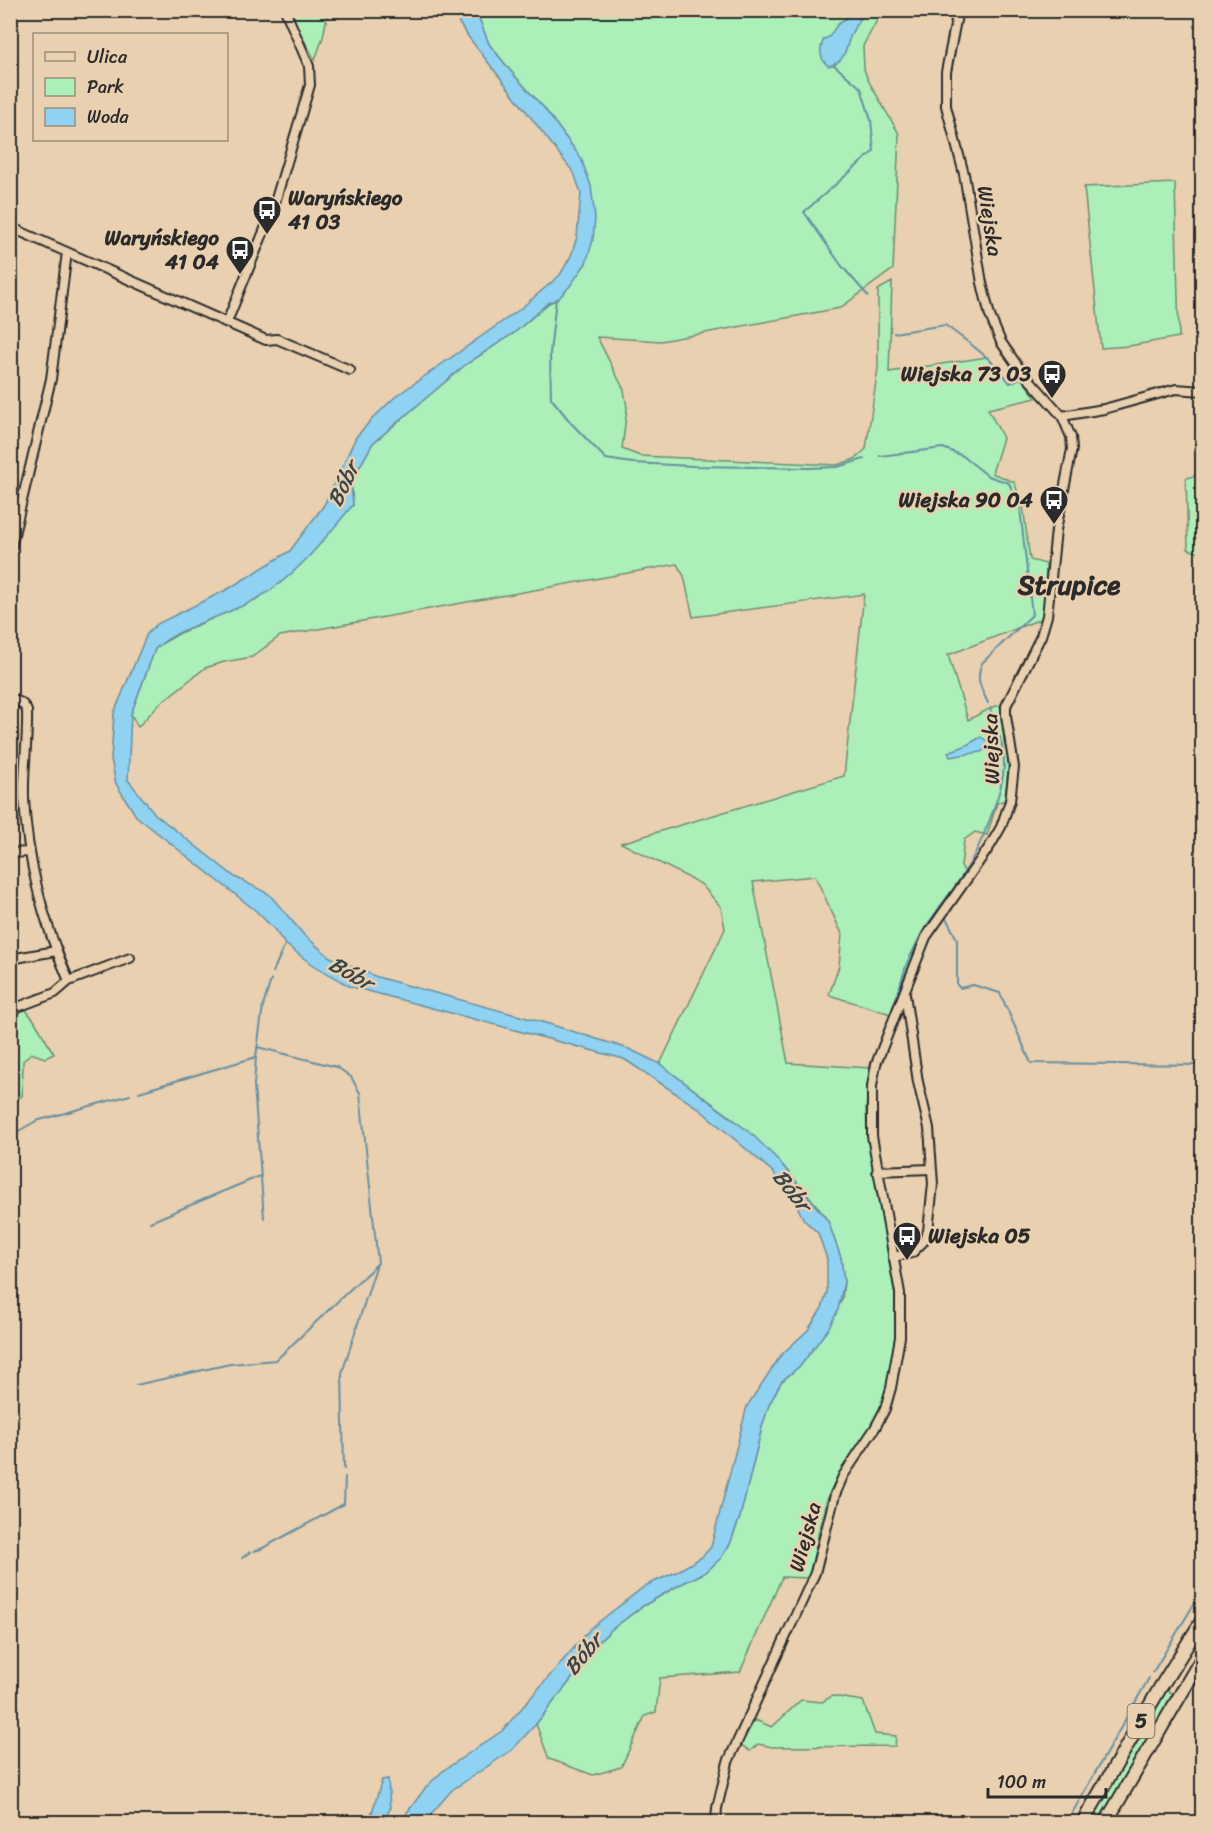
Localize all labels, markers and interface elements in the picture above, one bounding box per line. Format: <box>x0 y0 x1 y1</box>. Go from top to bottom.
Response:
legend <box>33 33 228 141</box>
text: Ulica <box>87 41 128 73</box>
text: Park <box>87 71 124 103</box>
text: Woda <box>87 101 130 133</box>
place label: Waryńskiego 41 03 <box>287 179 403 241</box>
street label: Wiejska <box>966 183 1014 259</box>
bus stop icon: Waryńskiego 41 03 <box>251 194 283 236</box>
place label: Waryńskiego 41 04 <box>104 219 219 281</box>
bus stop icon: Waryńskiego 41 04 <box>224 234 256 276</box>
place label: Wiejska 73 03 <box>901 355 1031 393</box>
bus stop icon: Wiejska 73 03 <box>1036 358 1068 400</box>
water label: Bóbr <box>316 451 372 513</box>
place label: Wiejska 90 04 <box>899 481 1033 519</box>
bus stop icon: Wiejska 90 04 <box>1038 484 1070 526</box>
district label: Strupice <box>1017 561 1120 609</box>
street label: Wiejska <box>971 712 1011 785</box>
water label: Bóbr <box>321 945 384 1003</box>
water label: Bóbr <box>762 1160 824 1223</box>
place label: Wiejska 05 <box>928 1217 1031 1255</box>
bus stop icon: Wiejska 05 <box>891 1220 923 1262</box>
street label: Wiejska <box>777 1497 833 1576</box>
water label: Bóbr <box>553 1621 615 1684</box>
road number: 5 <box>1128 1704 1154 1738</box>
scale bar <box>988 1761 1106 1799</box>
text: 100 m <box>997 1766 1046 1798</box>

